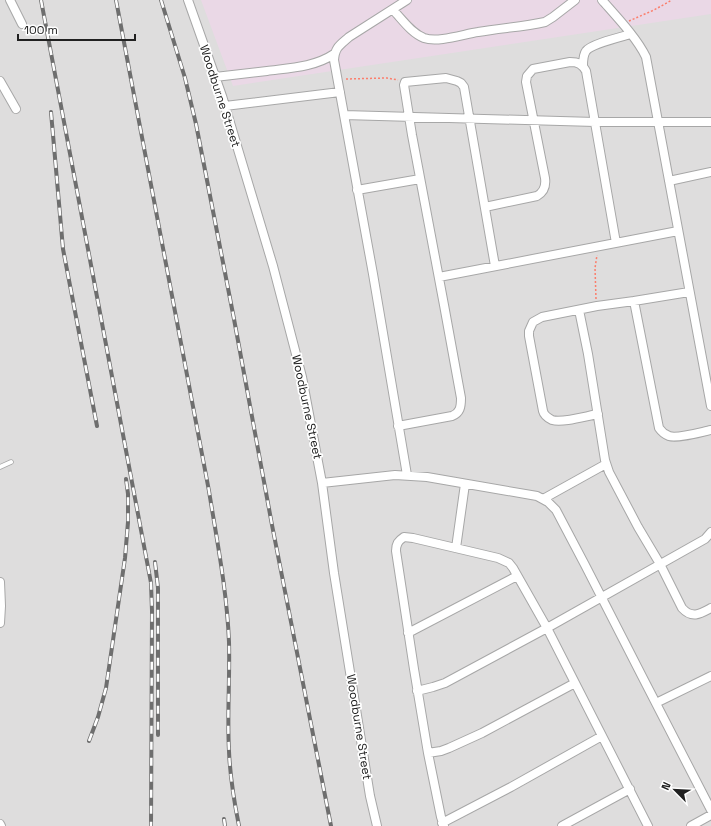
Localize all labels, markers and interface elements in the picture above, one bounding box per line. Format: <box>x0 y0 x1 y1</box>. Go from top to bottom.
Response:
scale bar <box>18 16 135 42</box>
text: 100 m <box>24 22 58 38</box>
street label: Woodburne Street <box>196 43 244 149</box>
street label: Woodburne Street <box>288 353 326 461</box>
street label: Woodburne Street <box>343 673 375 781</box>
north arrow <box>655 770 695 810</box>
text: N <box>658 780 674 792</box>

